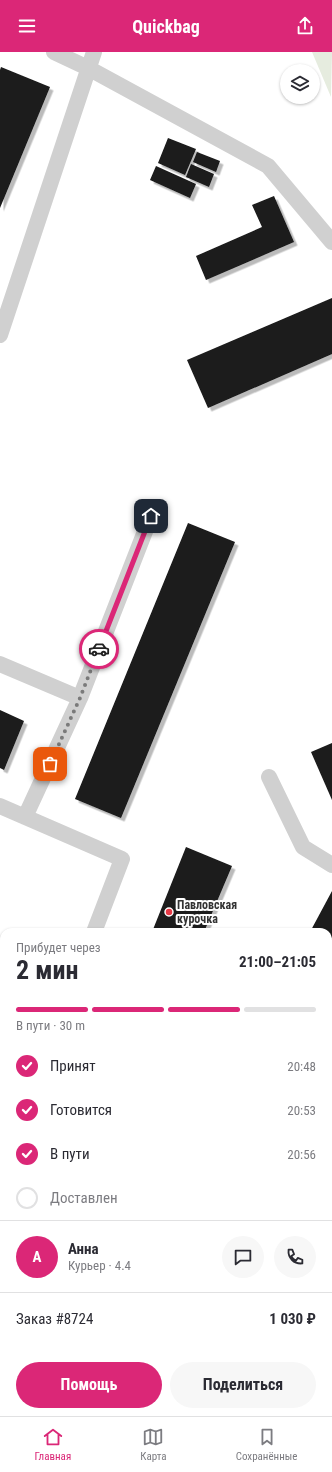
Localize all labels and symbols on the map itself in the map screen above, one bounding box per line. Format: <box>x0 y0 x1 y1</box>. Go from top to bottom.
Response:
pin <box>134 499 168 533</box>
courier <box>79 629 119 669</box>
pin <box>33 747 67 781</box>
place label: Павловская курочка <box>177 898 237 926</box>
marker: Павловская курочка <box>164 907 174 917</box>

